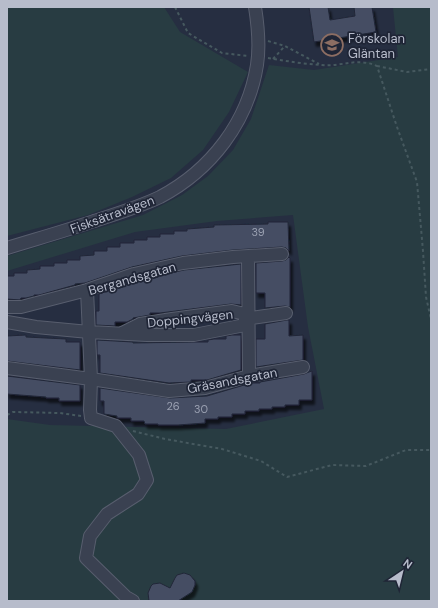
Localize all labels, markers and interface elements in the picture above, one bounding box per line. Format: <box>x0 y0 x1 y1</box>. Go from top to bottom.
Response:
place label: Förskolan Gläntan <box>348 30 405 62</box>
school or university icon: Förskolan Gläntan <box>319 32 345 58</box>
street label: Fisksätravägen <box>68 191 157 238</box>
house number: 39 <box>251 225 265 239</box>
street label: Bergandsgatan <box>86 258 178 299</box>
street label: Doppingvägen <box>146 306 234 331</box>
street label: Gräsandsgatan <box>186 363 279 398</box>
house number: 26 <box>166 399 180 413</box>
house number: 30 <box>194 402 208 416</box>
north arrow <box>382 552 422 592</box>
text: N <box>400 556 415 572</box>

